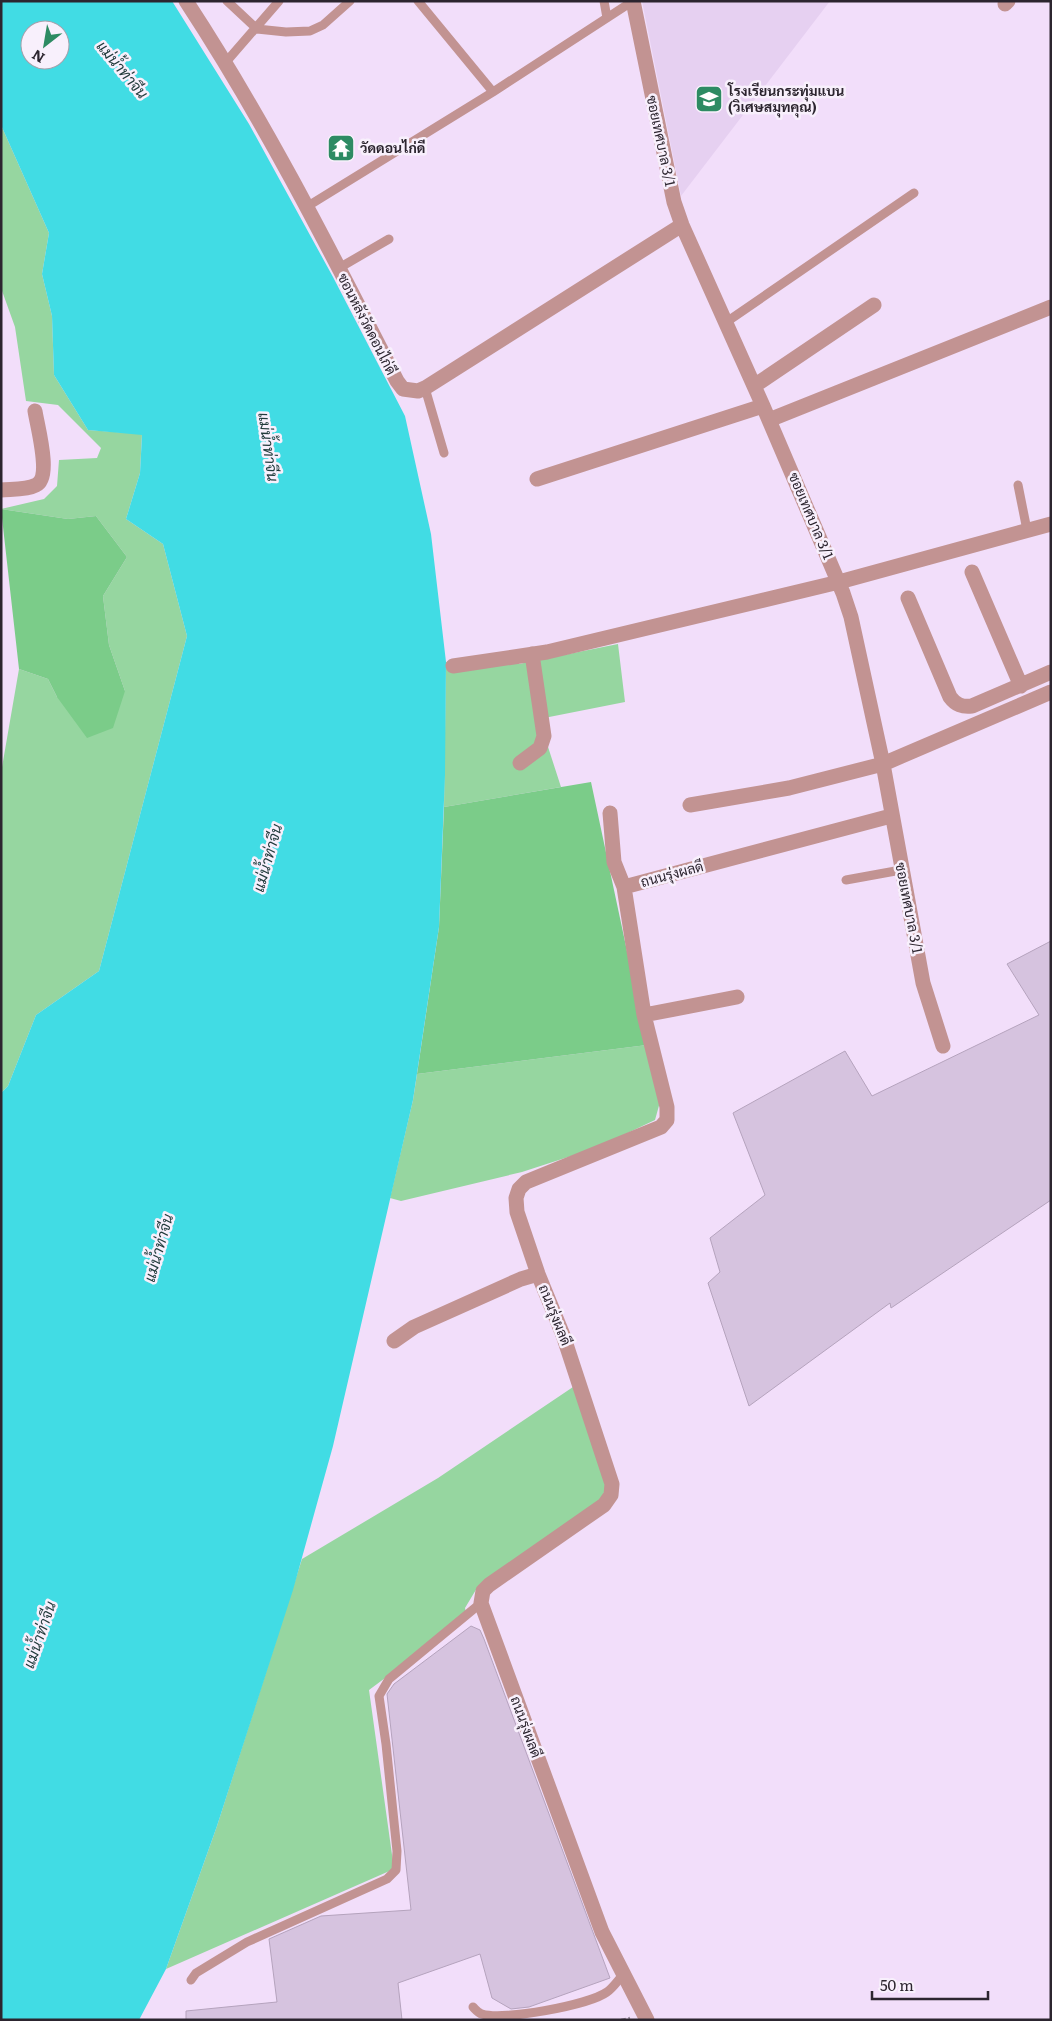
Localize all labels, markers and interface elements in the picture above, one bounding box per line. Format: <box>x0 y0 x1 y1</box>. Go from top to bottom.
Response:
north arrow <box>20 20 70 70</box>
water label: แม่น้ำท่าจีน <box>92 35 155 103</box>
text: N <box>27 45 48 69</box>
place label: โรงเรียนกระทุ่มแบน (วิเศษสมุทคุณ) <box>727 80 844 118</box>
school or university icon: โรงเรียนกระทุ่มแบน (วิเศษสมุทคุณ) <box>694 84 724 114</box>
street label: ซอยเทศบาล 3/1 <box>643 93 681 188</box>
temple icon: วัดดอนไก่ดี <box>326 133 356 163</box>
place label: วัดดอนไก่ดี <box>360 137 426 157</box>
street label: ซอนหลังวัดดอนไก่ดี <box>334 269 402 378</box>
water label: แม่น้ำท่าจีน <box>253 411 286 483</box>
street label: ซอยเทศบาล 3/1 <box>785 469 839 562</box>
water label: แม่น้ำท่าจีน <box>246 820 287 894</box>
street label: ถนนรุ่งผลดี <box>638 855 706 892</box>
street label: ซอยเทศบาล 3/1 <box>891 860 929 955</box>
water label: แม่น้ำท่าจีน <box>137 1210 178 1284</box>
street label: ถนนรุ่งผลดี <box>534 1281 577 1349</box>
water label: แม่น้ำท่าจีน <box>16 1597 61 1671</box>
street label: ถนนรุ่งผลดี <box>506 1693 547 1761</box>
scale bar <box>872 1968 988 2000</box>
text: 50 m <box>880 1973 914 1996</box>

